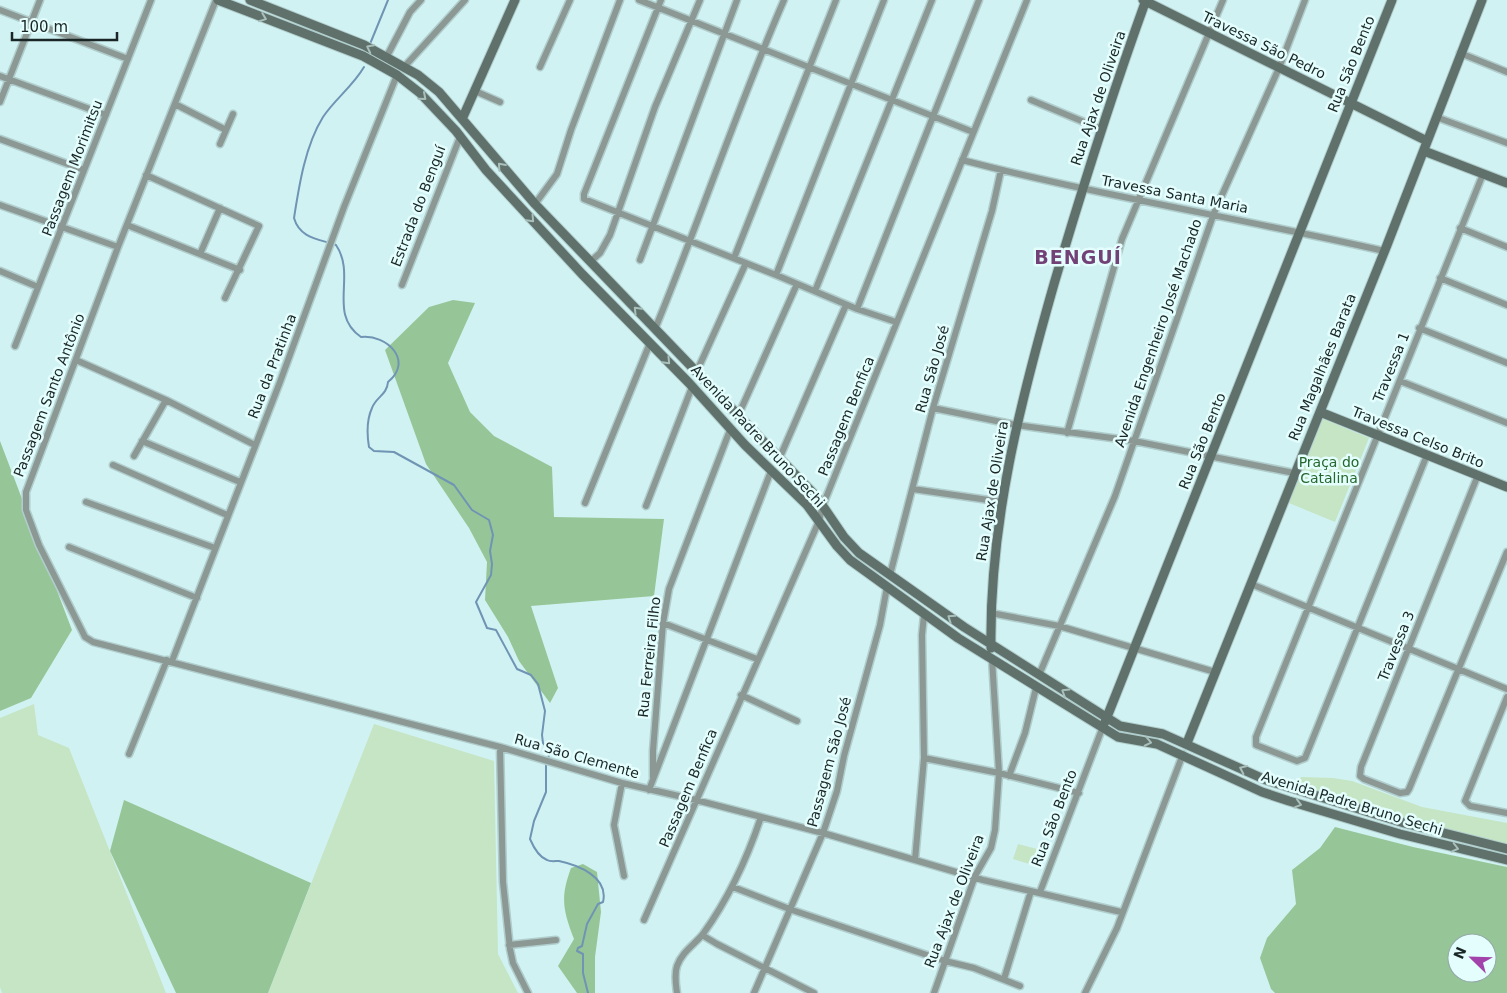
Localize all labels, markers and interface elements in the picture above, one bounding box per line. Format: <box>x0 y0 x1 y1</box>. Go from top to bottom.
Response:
street label: Travessa São Pedro <box>1199 8 1328 82</box>
scale bar <box>12 10 118 42</box>
one-way arrow <box>258 11 267 22</box>
street label: Rua São Bento <box>1324 13 1378 115</box>
text: 100 m <box>20 18 68 36</box>
street label: Rua Ajax de Oliveira <box>1067 28 1129 168</box>
one-way arrow <box>366 44 375 54</box>
one-way arrow <box>418 91 427 100</box>
street label: Passagem Morimitsu <box>39 98 105 238</box>
street label: Estrada do Benguí <box>388 142 449 269</box>
one-way arrow <box>498 163 507 172</box>
street label: Travessa Santa Maria <box>1099 172 1250 216</box>
one-way arrow <box>525 213 534 222</box>
street label: Avenida Engenheiro José Machado <box>1111 217 1205 449</box>
district label: BENGUÍ <box>1034 246 1122 268</box>
street label: Rua Magalhães Barata <box>1285 291 1359 443</box>
one-way arrow <box>634 307 643 316</box>
street label: Passagem Santo Antônio <box>10 311 88 479</box>
street label: Rua da Pratinha <box>245 311 299 421</box>
street label: Rua São José <box>912 323 952 415</box>
street label: Travessa 1 <box>1369 330 1412 405</box>
street label: Passagem Benfica <box>815 354 877 478</box>
one-way arrow <box>662 355 671 364</box>
street label: Avenida Padre Bruno Sechi <box>688 362 828 510</box>
street label: Rua São Bento <box>1175 390 1229 492</box>
street label: Travessa Celso Brito <box>1349 403 1486 471</box>
street label: Rua Ajax de Oliveira <box>973 420 1011 562</box>
park label: Praça do Catalina <box>1299 454 1359 486</box>
street label: Rua Ferreira Filho <box>635 596 663 718</box>
street label: Travessa 3 <box>1374 609 1417 684</box>
one-way arrow <box>947 615 956 624</box>
one-way arrow <box>1062 689 1071 699</box>
street label: Passagem São José <box>804 695 854 829</box>
street label: Passagem Benfica <box>656 726 720 850</box>
street label: Rua São Clemente <box>513 731 641 781</box>
one-way arrow <box>1144 736 1153 747</box>
one-way arrow <box>1239 765 1248 775</box>
street label: Rua São Bento <box>1028 767 1080 869</box>
street label: Avenida Padre Bruno Sechi <box>1260 768 1444 838</box>
one-way arrow <box>1294 798 1302 808</box>
street label: Rua Ajax de Oliveira <box>921 832 987 970</box>
one-way arrow <box>1450 842 1459 853</box>
north arrow <box>1447 933 1497 983</box>
text: N <box>1450 944 1470 961</box>

